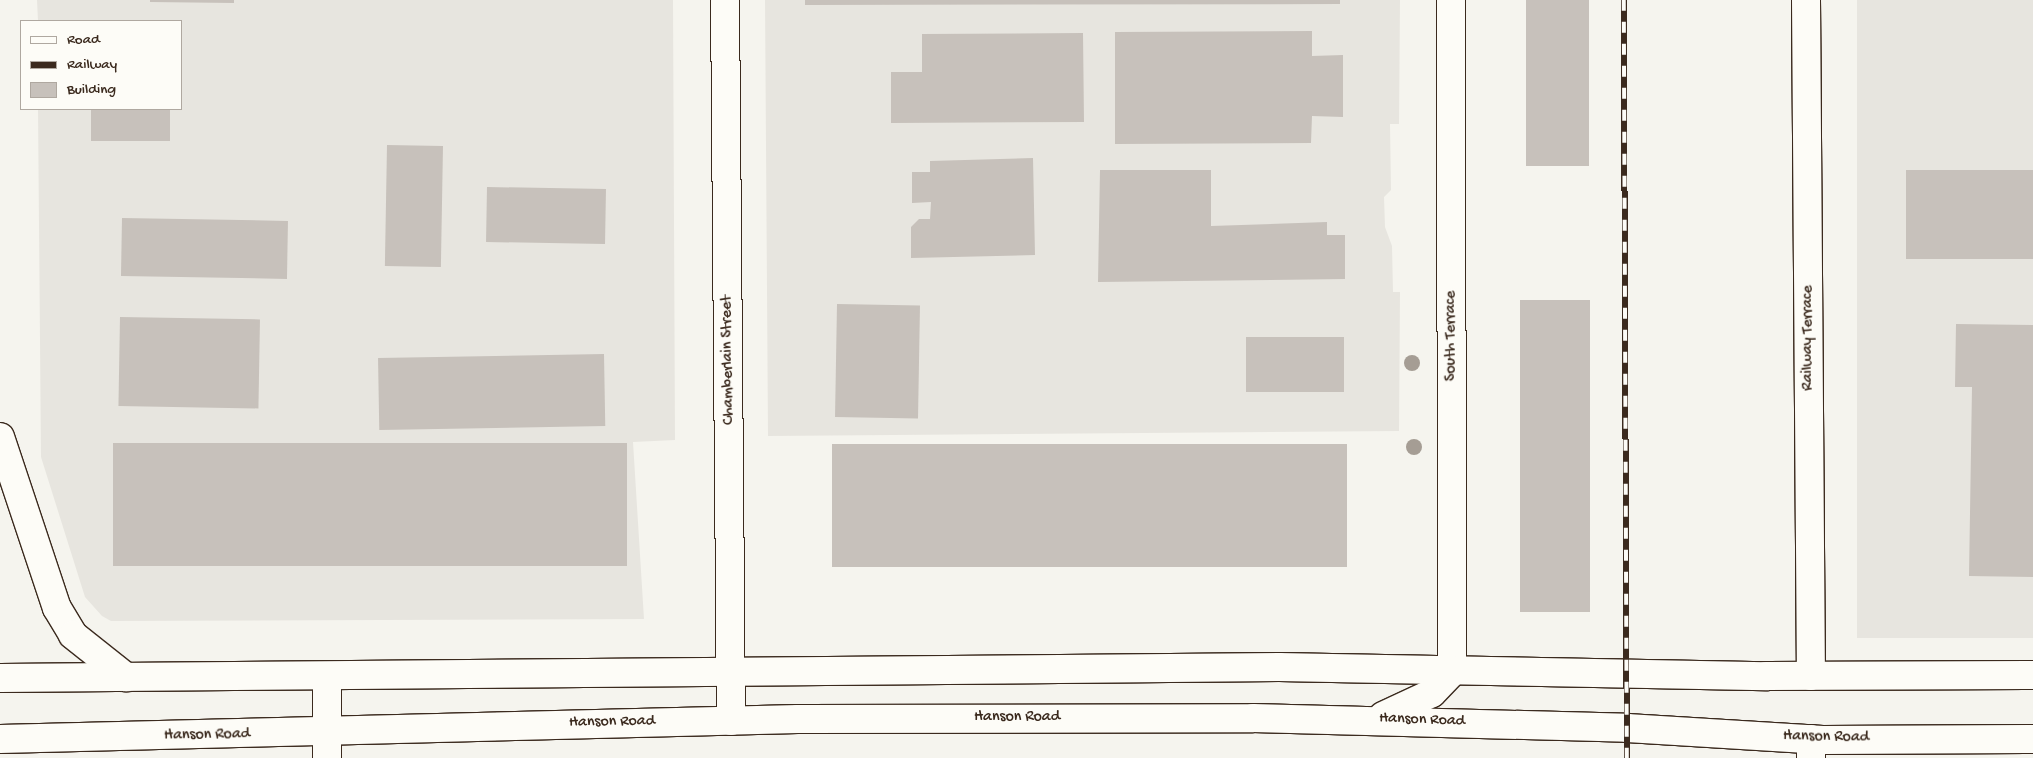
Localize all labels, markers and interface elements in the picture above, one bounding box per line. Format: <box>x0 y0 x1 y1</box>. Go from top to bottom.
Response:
legend <box>20 20 182 110</box>
text: Road <box>67 31 100 49</box>
text: Railway <box>67 56 117 74</box>
text: Building <box>67 81 116 99</box>
street label: Railway Terrace <box>1799 285 1819 391</box>
street label: South Terrace <box>1442 291 1462 381</box>
street label: Chamberlain Street <box>718 295 740 425</box>
street label: Hanson Road <box>974 708 1060 728</box>
street label: Hanson Road <box>1379 710 1465 732</box>
street label: Hanson Road <box>569 713 655 733</box>
street label: Hanson Road <box>164 726 250 746</box>
street label: Hanson Road <box>1783 728 1869 748</box>

